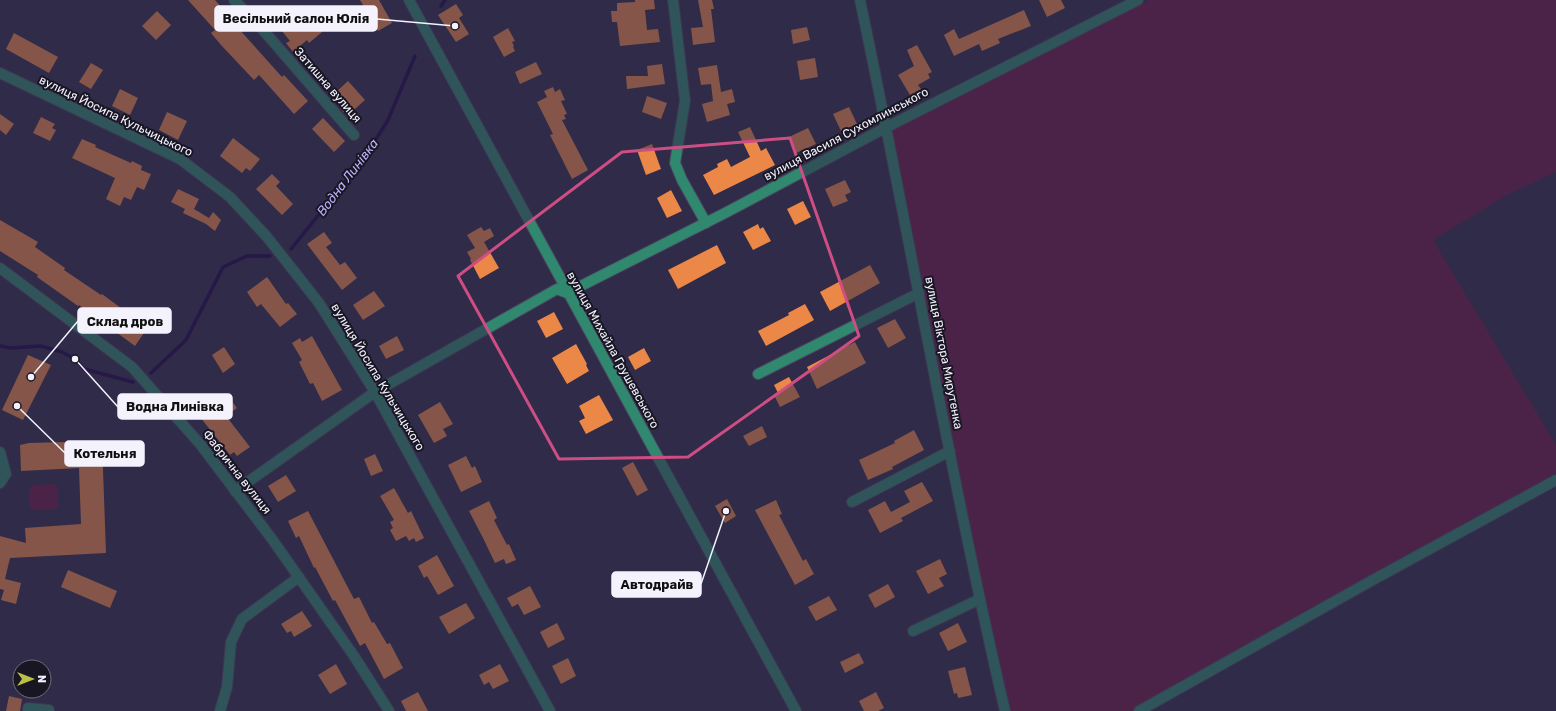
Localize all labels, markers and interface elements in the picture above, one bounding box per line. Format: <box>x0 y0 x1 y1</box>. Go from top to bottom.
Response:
callout: Весільний салон Юлія <box>215 6 377 31</box>
text: Весільний салон Юлія <box>223 11 370 26</box>
street label: Затишна вулиця <box>292 45 364 125</box>
street label: вулиця Йосипа Кульчицького <box>37 73 195 159</box>
street label: вулиця Василя Сухомлинського <box>761 84 931 183</box>
water label: Водна Линівка <box>314 136 381 219</box>
street label: вулиця Михайла Грушевського <box>564 269 662 431</box>
street label: вулиця Віктора Мирутенка <box>922 276 966 430</box>
street label: вулиця Йосипа Кульчицького <box>328 301 428 453</box>
callout: Склад дров <box>78 308 171 333</box>
text: Склад дров <box>87 314 163 329</box>
callout: Водна Линівка <box>118 394 232 419</box>
text: Водна Линівка <box>126 399 224 414</box>
street label: Фабрична вулиця <box>200 427 274 517</box>
callout: Котельня <box>65 441 144 466</box>
text: Котельня <box>74 446 137 461</box>
callout: Автодрайв <box>612 572 701 597</box>
text: Автодрайв <box>621 577 694 592</box>
north arrow <box>12 659 52 699</box>
text: N <box>35 675 48 683</box>

